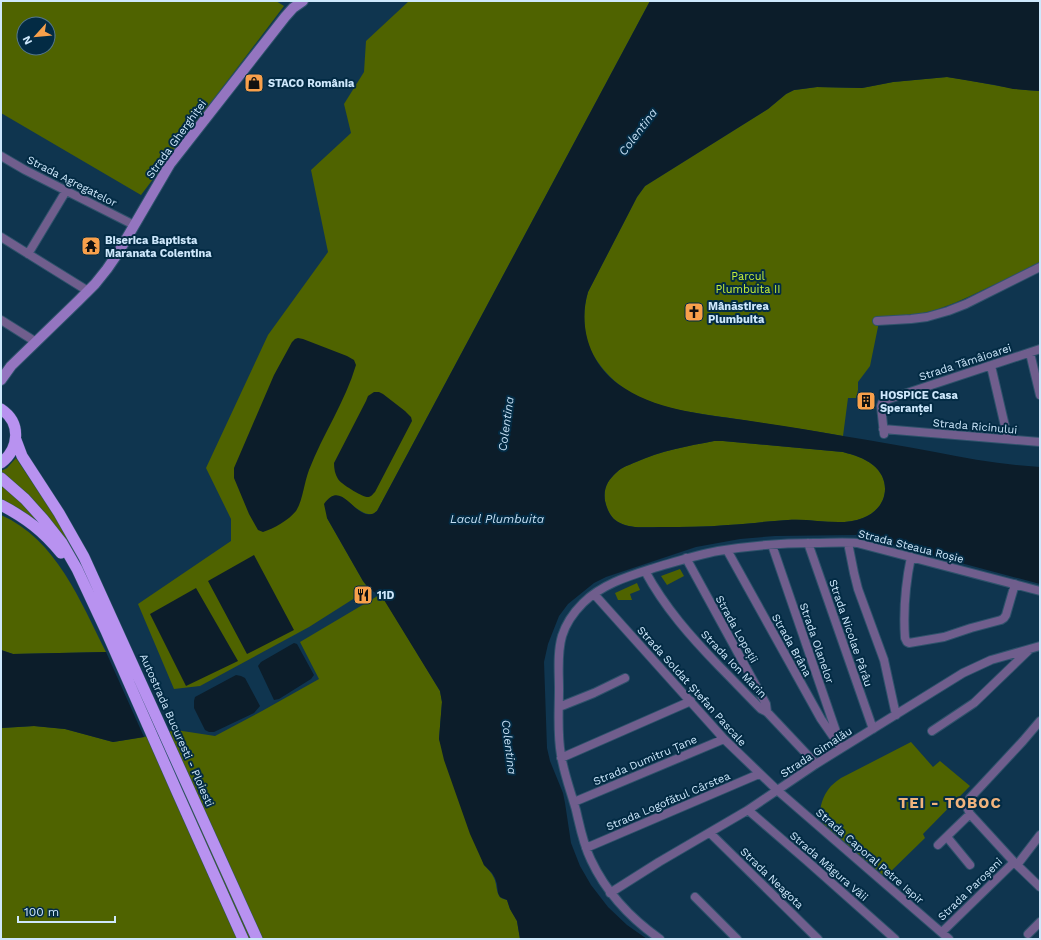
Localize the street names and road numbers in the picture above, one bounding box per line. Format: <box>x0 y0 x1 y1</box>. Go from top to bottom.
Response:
street label: Strada Gherghiței <box>144 98 209 181</box>
street label: Strada Agregatelor <box>25 153 119 210</box>
street label: Strada Tămâioarei <box>917 341 1013 384</box>
street label: Strada Ricinului <box>932 416 1018 437</box>
street label: Strada Steaua Roșie <box>857 527 965 566</box>
street label: Strada Nicolae Pârâu <box>826 578 875 689</box>
street label: Strada Lopeții <box>713 593 761 665</box>
street label: Strada Olanelor <box>797 601 837 686</box>
street label: Strada Brâna <box>769 612 814 679</box>
street label: Strada Soldat Ștefan Pascale <box>634 624 749 749</box>
street label: Strada Ion Marin <box>698 628 769 701</box>
street label: Autostrada Bucuresti - Ploiesti <box>137 652 216 809</box>
street label: Strada Gimalău <box>778 724 855 780</box>
street label: Strada Dumitru Țane <box>591 733 699 788</box>
street label: Strada Logofătul Cârstea <box>604 769 732 833</box>
street label: Strada Caporal Petre Ispir <box>813 806 927 907</box>
street label: Strada Măgura Văii <box>787 829 870 904</box>
street label: Strada Neagota <box>737 845 806 912</box>
street label: Strada Paroșeni <box>935 855 1005 923</box>

